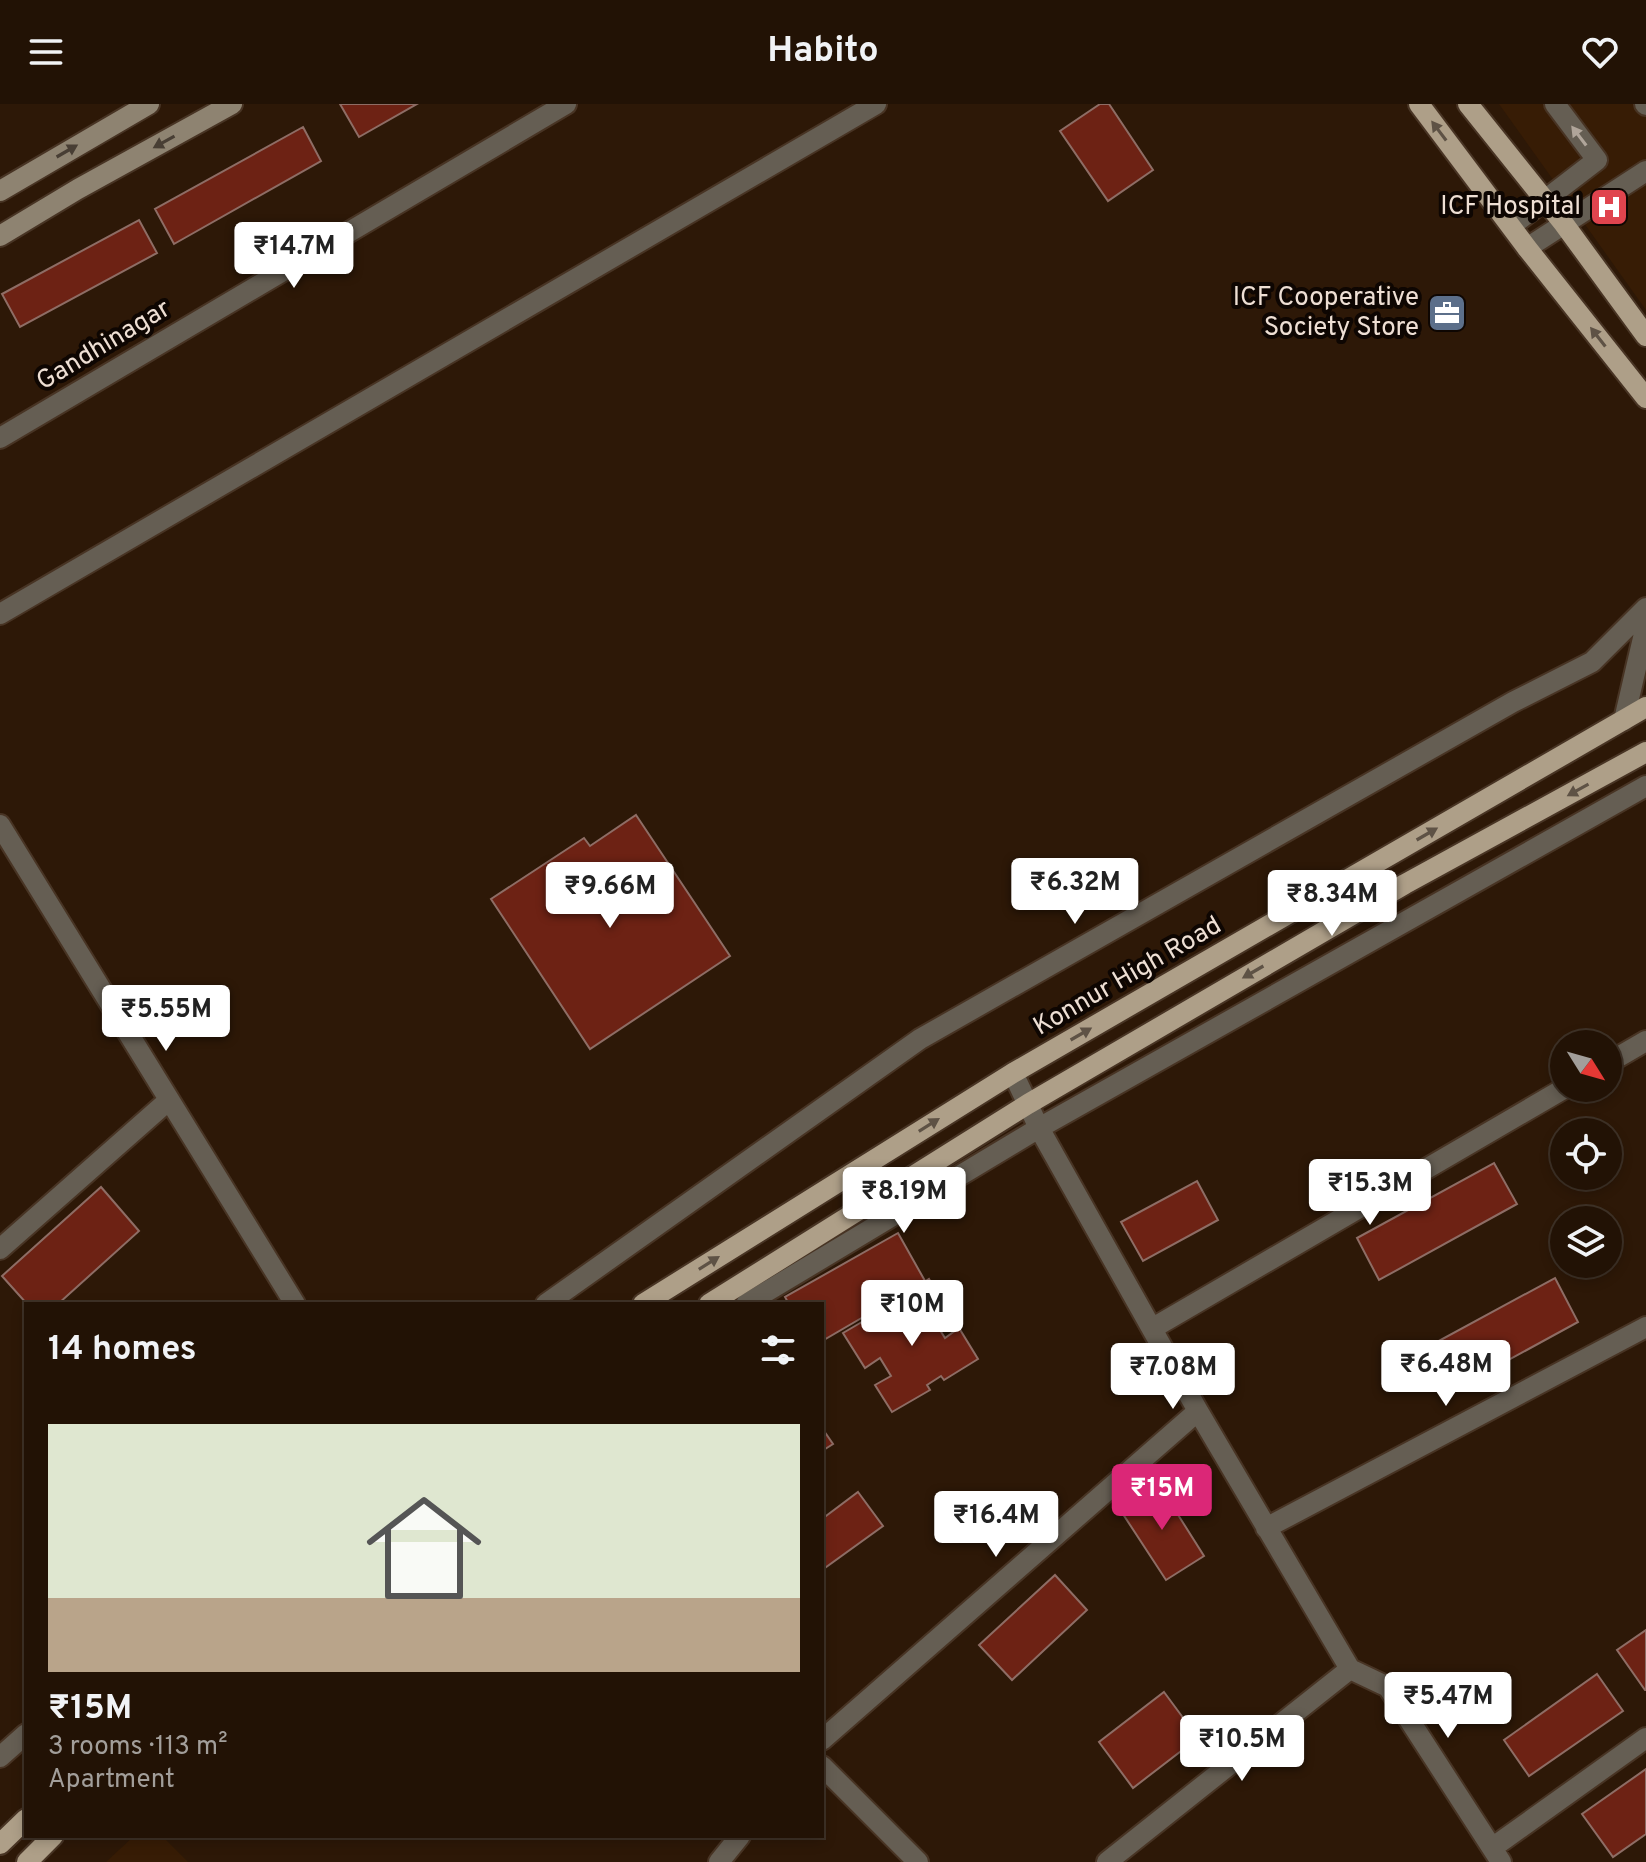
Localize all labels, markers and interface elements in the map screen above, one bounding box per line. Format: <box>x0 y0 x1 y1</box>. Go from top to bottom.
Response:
text: Habito <box>767 29 879 75</box>
icon: menu <box>24 30 68 74</box>
icon: heart <box>1578 30 1622 74</box>
one-way arrow <box>1432 121 1448 141</box>
one-way arrow <box>1571 125 1587 147</box>
one-way arrow <box>153 134 175 148</box>
one-way arrow <box>56 144 79 158</box>
hospital icon: ICF Hospital <box>1588 186 1630 228</box>
place label: ICF Hospital <box>1440 191 1581 224</box>
pin: ₹14.7M <box>229 222 359 290</box>
text: ₹14.7M <box>252 231 336 264</box>
place label: ICF Cooperative Society Store <box>1233 282 1419 345</box>
office icon: ICF Cooperative Society Store <box>1426 292 1468 334</box>
street label: Gandhinagar <box>31 293 177 399</box>
one-way arrow <box>1590 327 1606 347</box>
one-way arrow <box>1566 783 1589 797</box>
one-way arrow <box>1416 827 1438 841</box>
pin: ₹6.32M <box>1010 858 1140 926</box>
pin: ₹9.66M <box>545 862 675 930</box>
text: ₹6.32M <box>1029 867 1121 900</box>
pin: ₹8.34M <box>1267 870 1397 938</box>
text: ₹9.66M <box>564 871 656 904</box>
text: ₹8.34M <box>1286 879 1378 912</box>
street label: Konnur High Road <box>1028 910 1228 1044</box>
one-way arrow <box>1242 965 1265 979</box>
pin: ₹5.55M <box>101 985 231 1053</box>
text: ₹5.55M <box>120 994 212 1027</box>
one-way arrow <box>1069 1027 1092 1041</box>
north arrow <box>1550 1030 1622 1102</box>
map controls <box>1550 1030 1622 1278</box>
one-way arrow <box>919 1118 940 1133</box>
button: locate <box>1550 1118 1622 1190</box>
pin: ₹15.3M <box>1305 1159 1435 1227</box>
pin: ₹8.19M <box>839 1167 969 1235</box>
text: ₹15.3M <box>1327 1168 1413 1201</box>
text: ₹8.19M <box>861 1176 947 1209</box>
button: layers <box>1550 1206 1622 1278</box>
one-way arrow <box>698 1256 720 1270</box>
pin: ₹10M <box>865 1280 959 1348</box>
text: ₹10M <box>879 1289 945 1322</box>
icon: filters <box>756 1328 800 1372</box>
text: 14 homes <box>48 1329 197 1372</box>
pin: ₹6.48M <box>1381 1340 1511 1408</box>
pin: ₹7.08M <box>1108 1343 1238 1411</box>
text: ₹6.48M <box>1399 1349 1493 1382</box>
text: ₹7.08M <box>1129 1352 1217 1385</box>
pin: ₹15M <box>1115 1464 1209 1532</box>
text: ₹15M <box>1130 1473 1194 1506</box>
icon: home <box>352 1476 496 1620</box>
pin: ₹16.4M <box>931 1491 1061 1559</box>
text: ₹16.4M <box>952 1500 1040 1533</box>
pin: ₹5.47M <box>1383 1672 1513 1740</box>
text: ₹5.47M <box>1403 1681 1493 1714</box>
text: ₹15M <box>48 1688 132 1731</box>
pin: ₹10.5M <box>1177 1715 1307 1783</box>
text: ₹10.5M <box>1198 1724 1286 1757</box>
text: 3 rooms · 113 m² <box>48 1731 228 1764</box>
text: Apartment <box>48 1764 175 1797</box>

